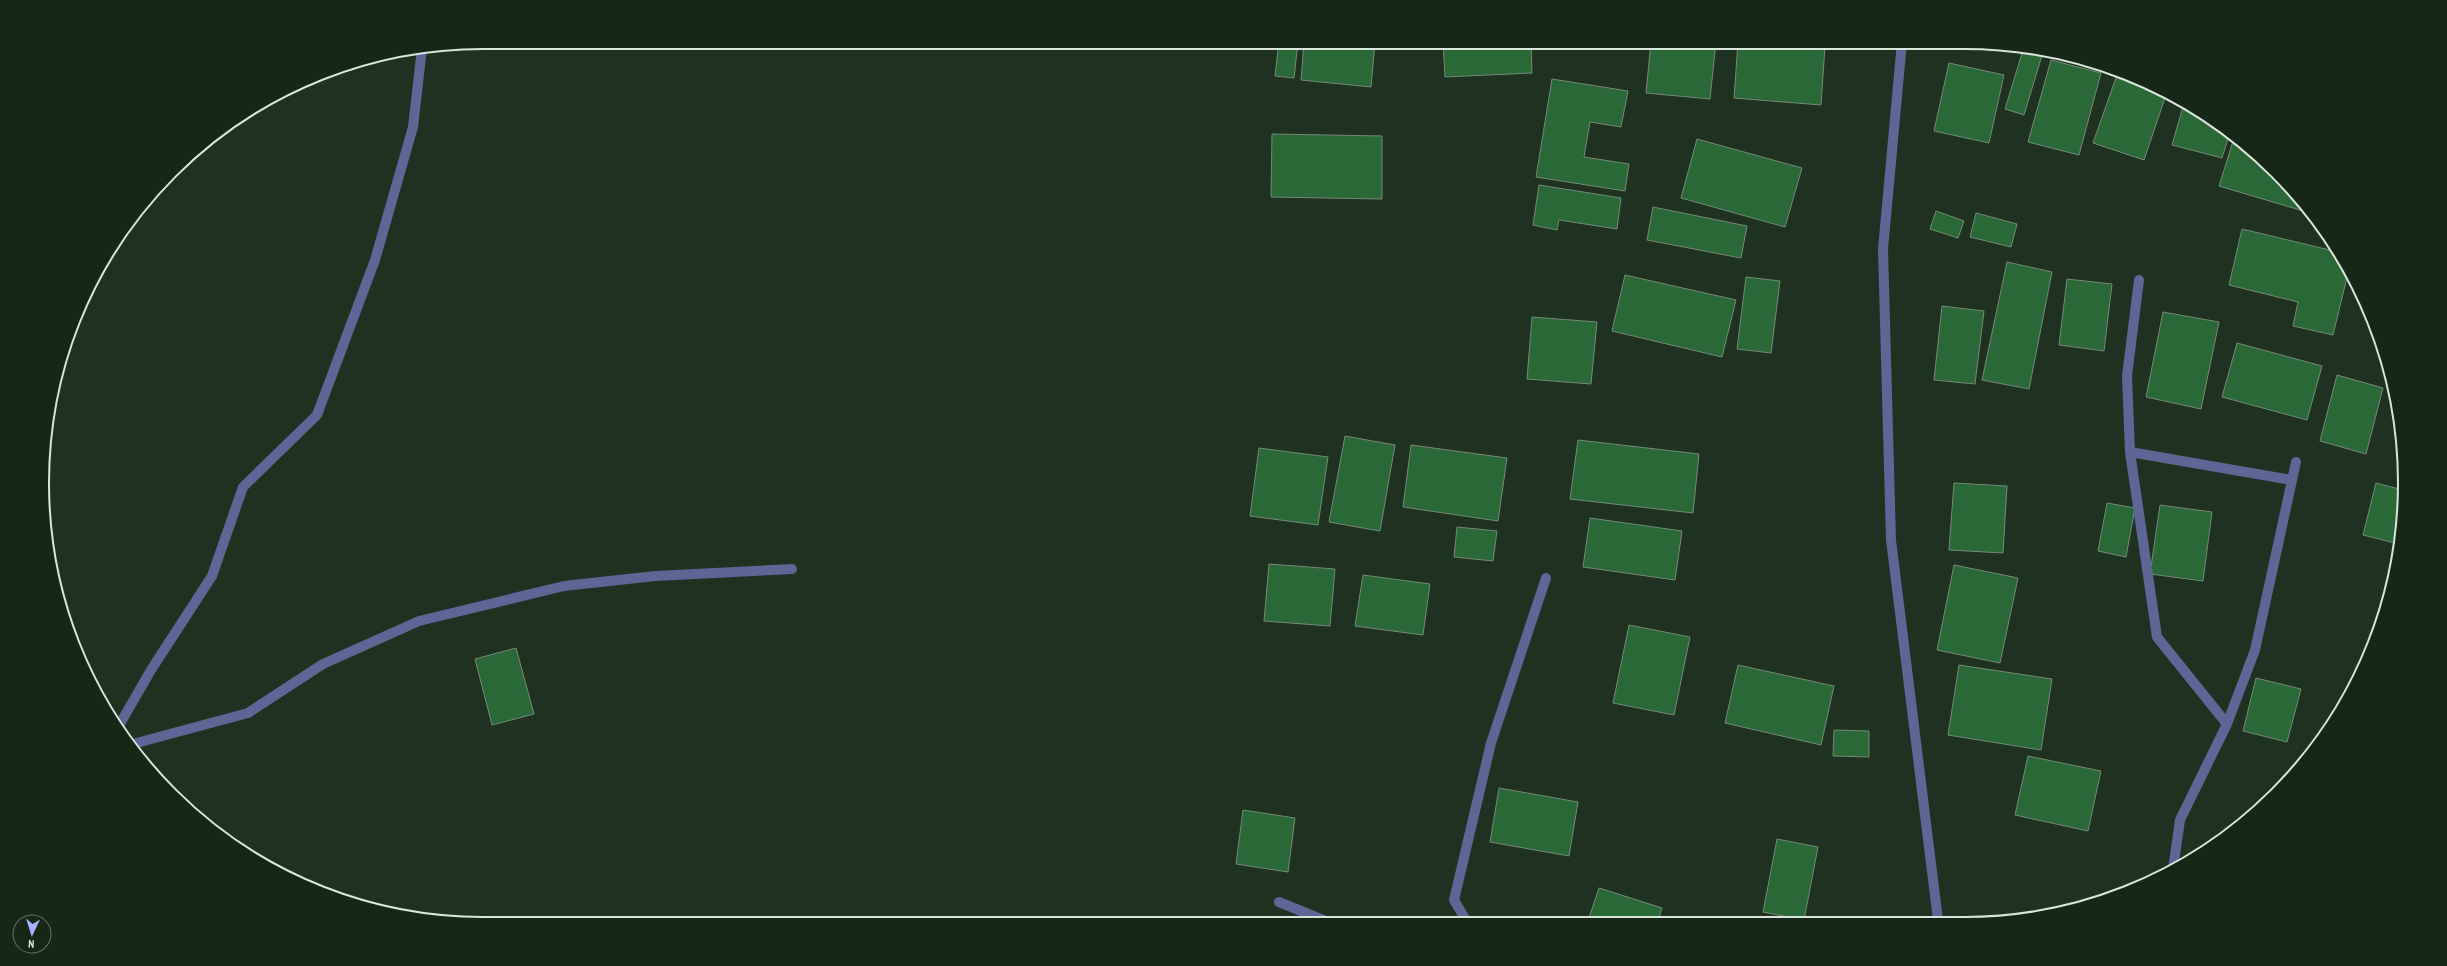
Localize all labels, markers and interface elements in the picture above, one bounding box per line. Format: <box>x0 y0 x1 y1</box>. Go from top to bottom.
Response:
north arrow <box>12 914 52 954</box>
text: N <box>28 937 35 951</box>

